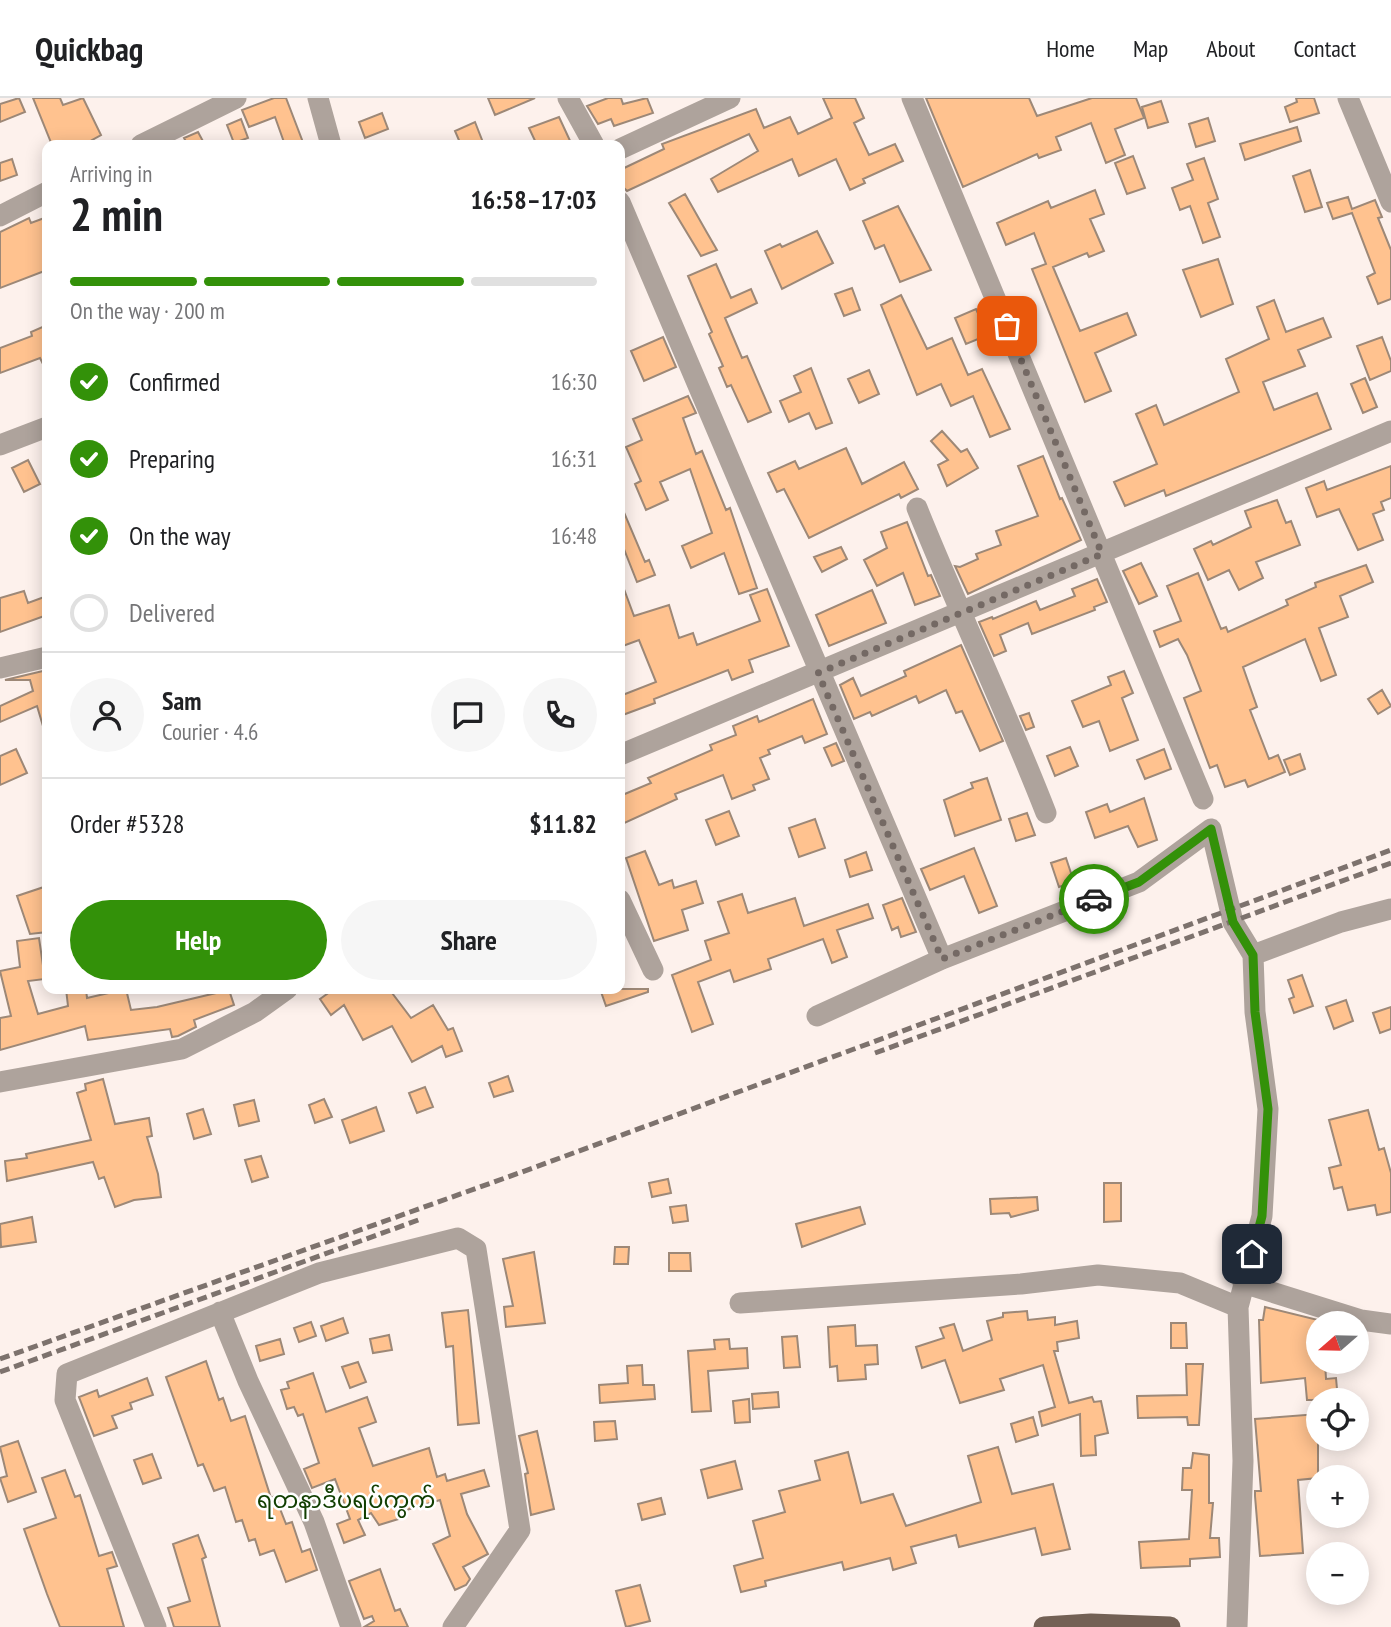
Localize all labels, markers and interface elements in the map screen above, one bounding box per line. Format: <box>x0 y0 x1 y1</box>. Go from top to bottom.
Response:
text: Quickbag <box>35 27 143 70</box>
text: Home <box>1046 33 1095 64</box>
text: Map <box>1133 33 1168 64</box>
text: About <box>1206 33 1255 64</box>
text: Contact <box>1293 33 1356 64</box>
text: Arriving in <box>70 159 152 188</box>
text: 16:58–17:03 <box>470 183 597 216</box>
text: 2 min <box>70 184 163 244</box>
text: On the way · 200 m <box>70 296 225 325</box>
pin <box>977 296 1037 356</box>
icon: bag <box>988 307 1026 345</box>
icon: check <box>70 363 108 401</box>
text: Confirmed <box>129 365 220 398</box>
text: 16:30 <box>551 367 597 396</box>
icon: check <box>70 440 108 478</box>
text: Preparing <box>129 442 215 475</box>
text: 16:31 <box>551 444 597 473</box>
icon: check <box>70 517 108 555</box>
text: On the way <box>129 519 231 552</box>
text: 16:48 <box>551 521 597 550</box>
text: Delivered <box>129 596 215 629</box>
button: person <box>70 678 144 752</box>
button: chat <box>431 678 505 752</box>
button: phone <box>523 678 597 752</box>
text: Sam <box>162 684 201 717</box>
text: Courier · 4.6 <box>162 717 258 746</box>
text: Order #5328 <box>70 807 185 840</box>
text: $11.82 <box>529 807 597 840</box>
courier <box>1059 864 1129 934</box>
icon: car <box>1075 880 1113 918</box>
button: Help <box>70 900 327 980</box>
button: Share <box>341 900 597 980</box>
pin <box>1222 1224 1282 1284</box>
icon: home <box>1233 1235 1271 1273</box>
north arrow <box>1306 1311 1368 1374</box>
map controls <box>1306 1311 1369 1605</box>
button: locate <box>1306 1388 1369 1451</box>
button: + <box>1306 1465 1369 1528</box>
district label: ရတနာဒီပရပ်ကွက် <box>257 1484 435 1519</box>
button: − <box>1306 1542 1369 1605</box>

